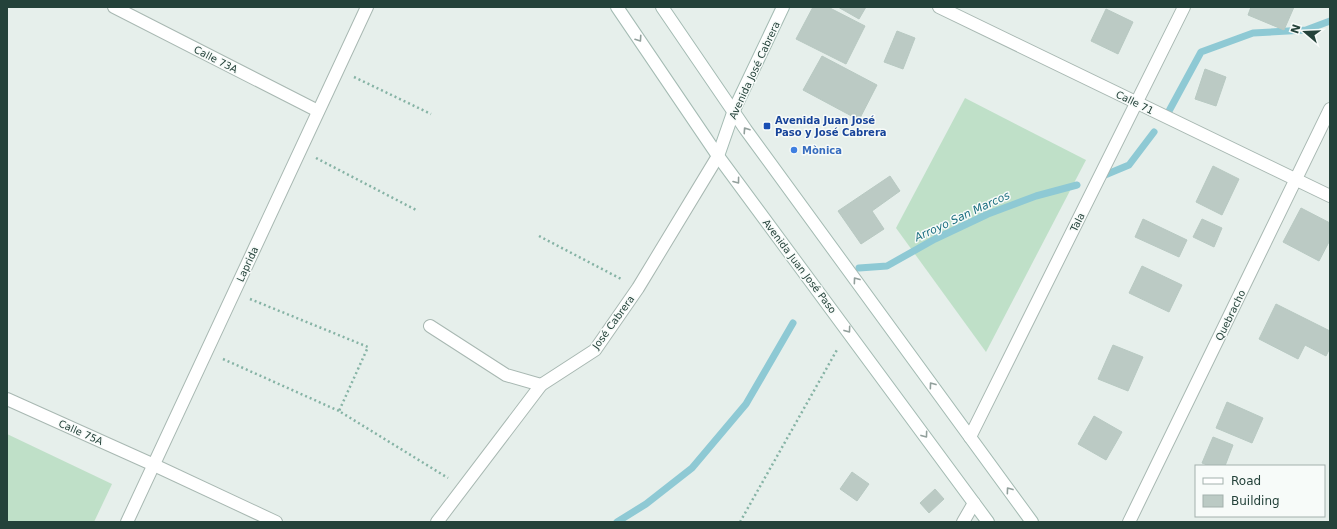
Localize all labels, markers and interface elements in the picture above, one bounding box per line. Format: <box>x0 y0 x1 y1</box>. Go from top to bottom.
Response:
north arrow <box>1285 12 1325 52</box>
street label: Avenida José Cabrera <box>727 20 782 121</box>
text: N <box>1288 22 1304 35</box>
one-way arrow <box>634 35 642 42</box>
street label: Calle 73A <box>192 44 240 75</box>
street label: Calle 71 <box>1114 89 1155 116</box>
place label: Avenida Juan José Paso y José Cabrera <box>775 115 887 138</box>
marker: Avenida Juan José Paso y José Cabrera <box>762 121 772 131</box>
one-way arrow <box>743 127 751 134</box>
marker: Mònica <box>789 145 799 155</box>
place label: Mònica <box>802 145 842 156</box>
one-way arrow <box>732 176 739 183</box>
water label: Arroyo San Marcos <box>912 189 1012 245</box>
street label: Tala <box>1068 211 1087 234</box>
street label: Avenida Juan José Paso <box>761 217 839 315</box>
street label: Laprida <box>235 245 260 283</box>
one-way arrow <box>853 278 860 285</box>
street label: Quebracho <box>1213 288 1247 342</box>
street label: José Cabrera <box>590 293 636 352</box>
one-way arrow <box>843 326 851 333</box>
one-way arrow <box>930 383 937 390</box>
street label: Calle 75A <box>57 418 105 447</box>
one-way arrow <box>920 430 927 437</box>
legend <box>1195 465 1325 517</box>
text: Road <box>1231 474 1261 488</box>
one-way arrow <box>1007 488 1014 495</box>
text: Building <box>1231 494 1280 508</box>

